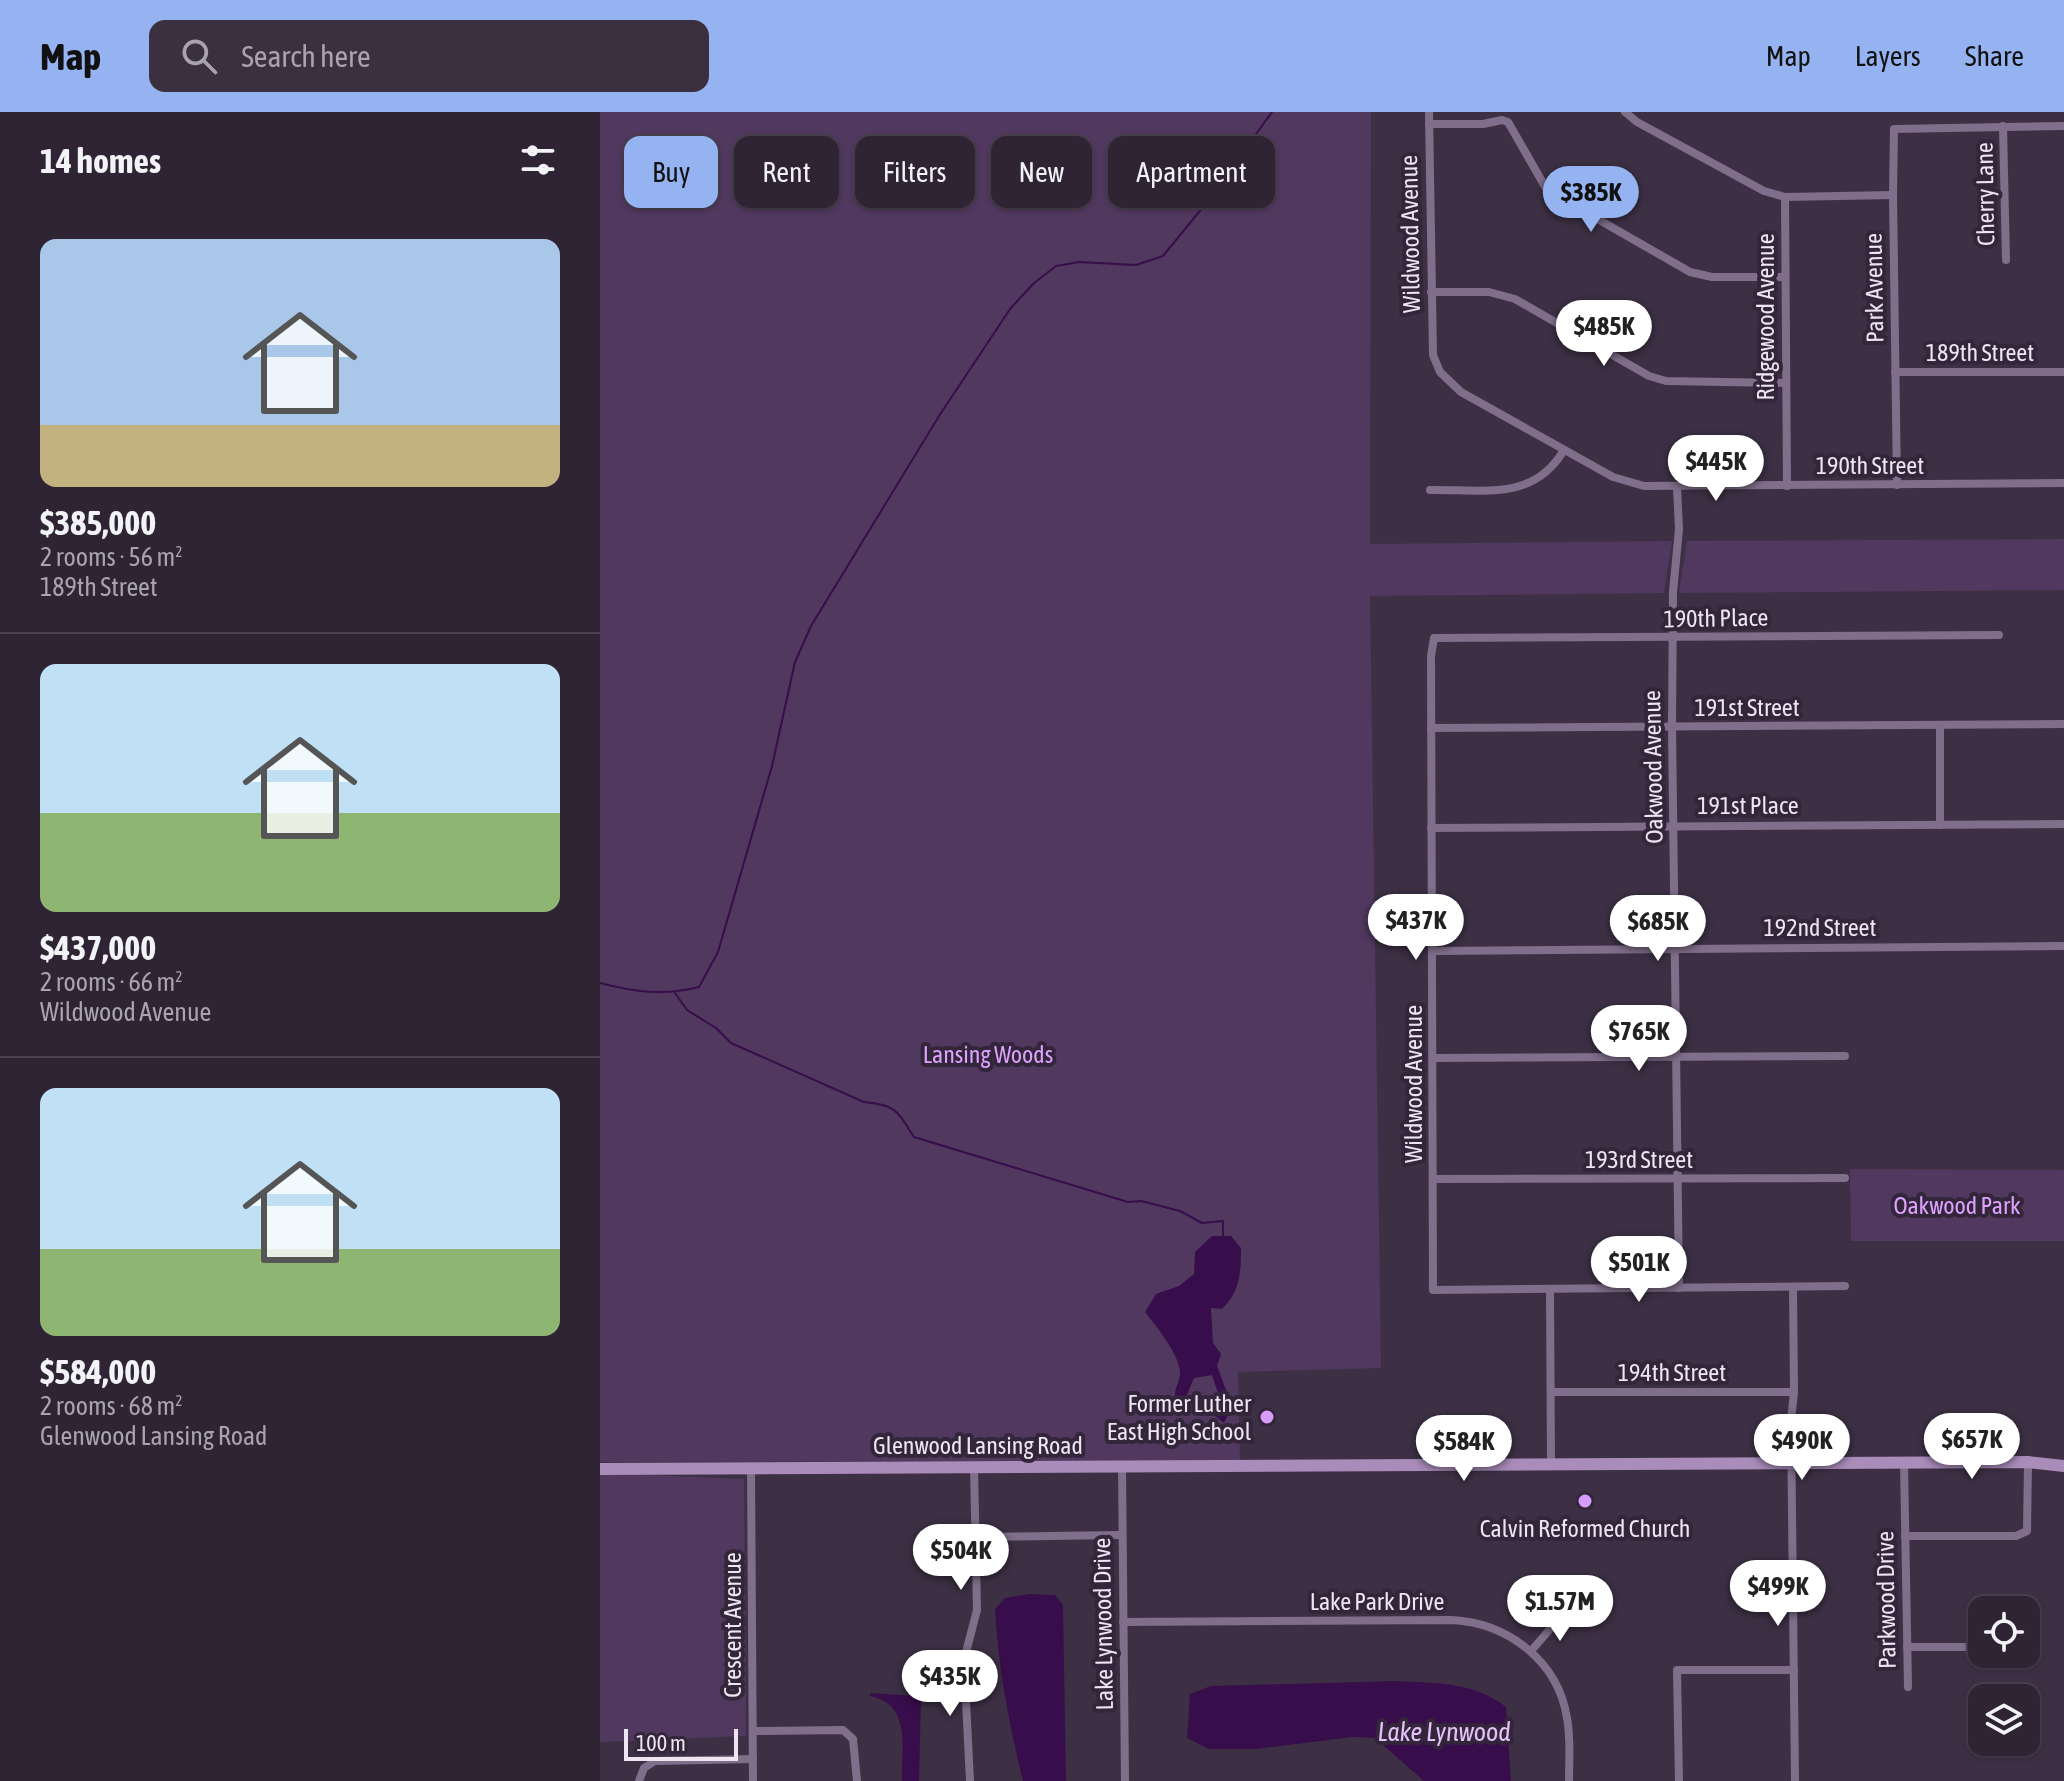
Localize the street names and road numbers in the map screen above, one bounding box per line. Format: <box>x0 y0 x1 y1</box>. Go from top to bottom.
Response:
street label: Cherry Lane <box>1971 142 1999 246</box>
street label: Wildwood Avenue <box>1395 155 1425 313</box>
street label: Ridgewood Avenue <box>1752 233 1779 401</box>
street label: Park Avenue <box>1860 233 1888 343</box>
street label: 189th Street <box>1926 339 2034 366</box>
street label: 190th Street <box>1816 452 1924 479</box>
street label: 190th Place <box>1663 604 1769 632</box>
street label: Oakwood Avenue <box>1638 690 1668 844</box>
street label: 191st Street <box>1694 694 1800 721</box>
street label: 191st Place <box>1697 792 1799 819</box>
street label: 192nd Street <box>1764 914 1876 941</box>
street label: Wildwood Avenue <box>1400 1005 1427 1163</box>
street label: 193rd Street <box>1585 1146 1693 1173</box>
street label: 194th Street <box>1618 1359 1726 1386</box>
street label: Glenwood Lansing Road <box>873 1432 1083 1459</box>
street label: Parkwood Drive <box>1871 1531 1901 1669</box>
street label: Lake Lynwood Drive <box>1088 1537 1118 1711</box>
street label: Crescent Avenue <box>719 1552 746 1698</box>
street label: Lake Park Drive <box>1310 1588 1444 1615</box>

